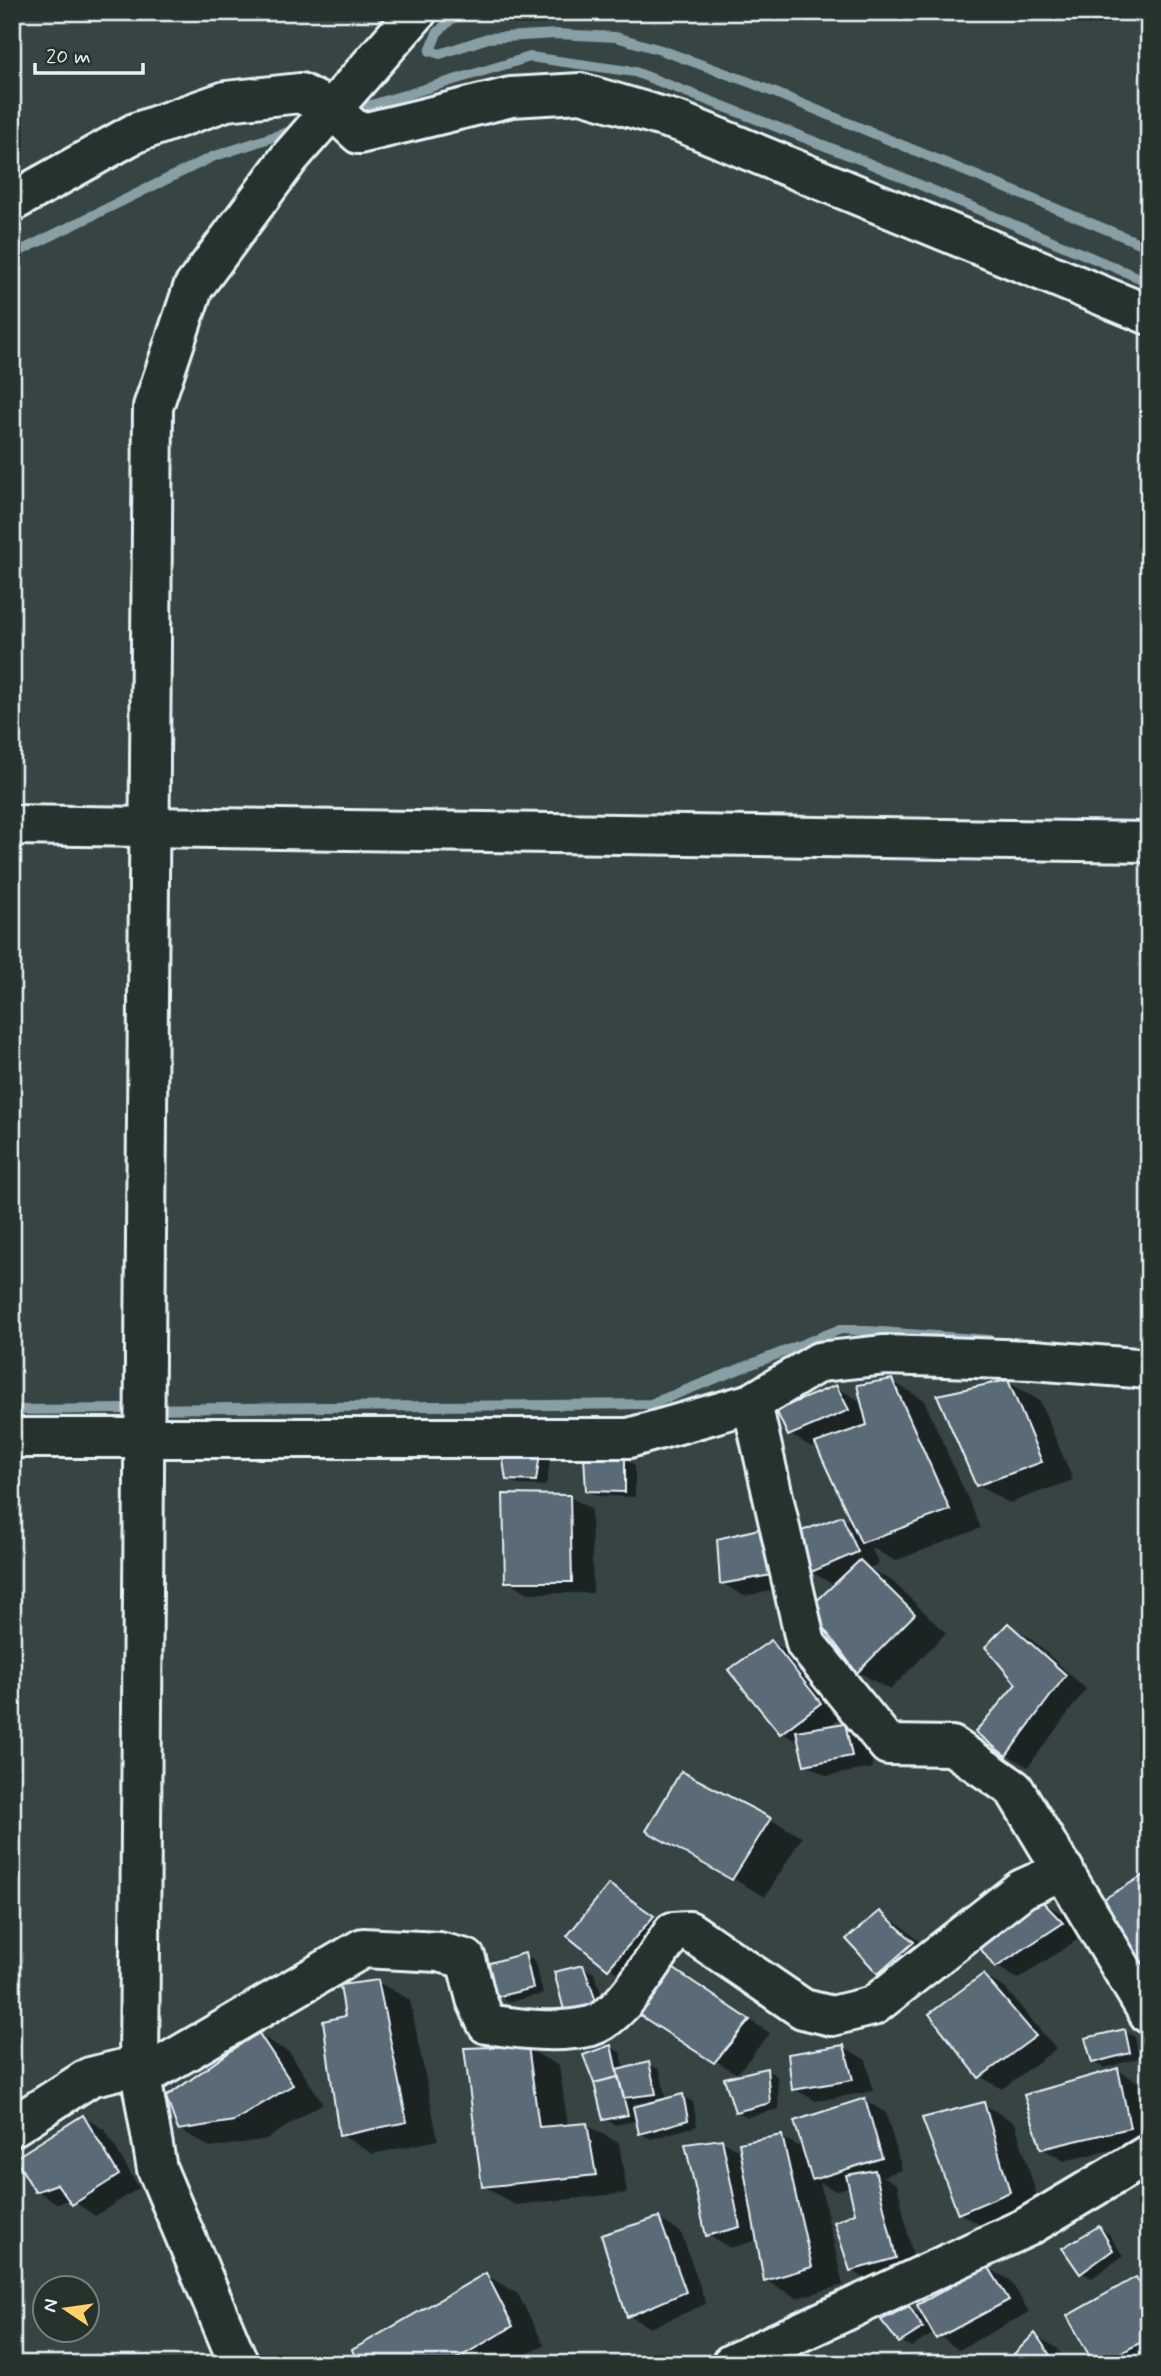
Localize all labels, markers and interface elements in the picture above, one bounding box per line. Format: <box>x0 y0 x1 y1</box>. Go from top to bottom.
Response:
scale bar <box>35 32 144 76</box>
text: 20 m <box>46 43 91 71</box>
north arrow <box>32 2274 102 2344</box>
text: N <box>37 2297 65 2314</box>

